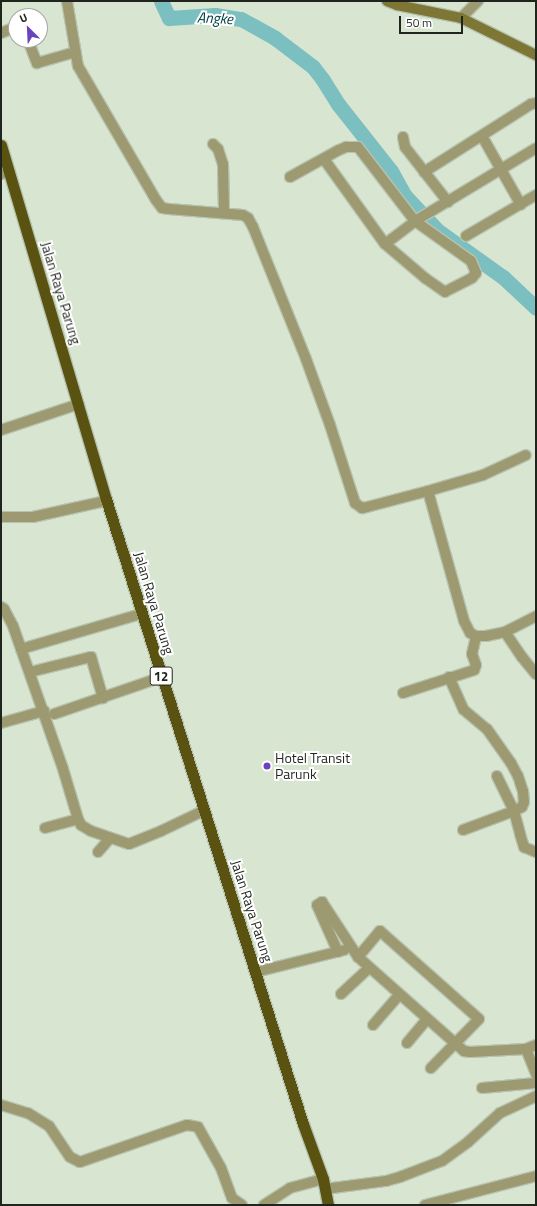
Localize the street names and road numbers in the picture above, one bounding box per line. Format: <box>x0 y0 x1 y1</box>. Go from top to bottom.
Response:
street label: Jalan Raya Parung <box>37 240 85 346</box>
street label: Jalan Raya Parung <box>130 550 178 656</box>
road number: 12 <box>149 665 173 687</box>
street label: Jalan Raya Parung <box>228 858 276 964</box>

